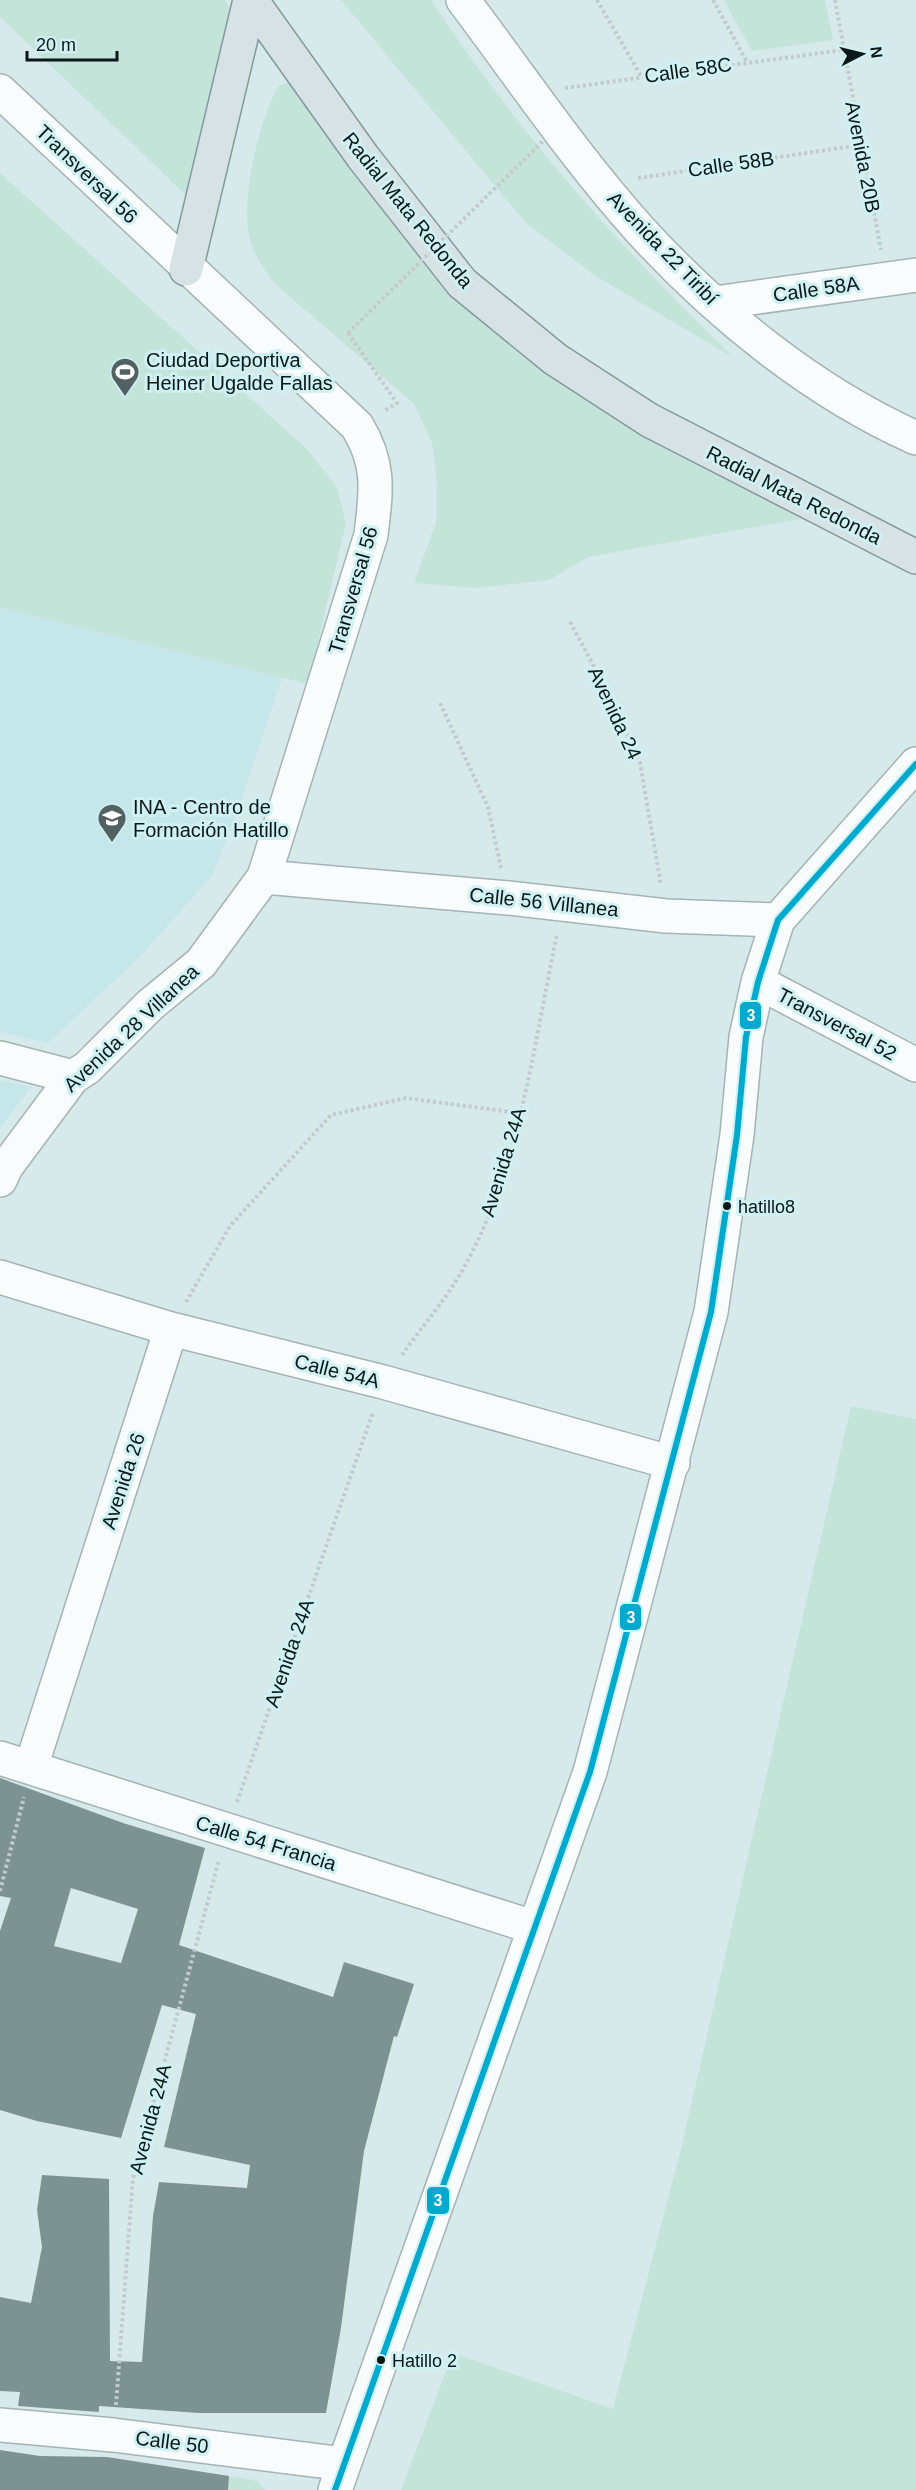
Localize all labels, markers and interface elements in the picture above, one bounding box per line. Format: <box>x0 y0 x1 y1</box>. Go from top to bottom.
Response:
scale bar <box>27 24 117 62</box>
north arrow <box>832 24 892 84</box>
text: 20 m <box>36 35 76 55</box>
text: N <box>867 45 886 59</box>
street label: Calle 58C <box>643 53 733 87</box>
street label: Avenida 20B <box>841 99 885 215</box>
street label: Transversal 56 <box>32 120 142 228</box>
street label: Radial Mata Redonda <box>339 128 478 293</box>
street label: Calle 58B <box>687 147 775 181</box>
street label: Avenida 22 Tiribí <box>603 187 723 309</box>
street label: Calle 58A <box>772 272 861 306</box>
place label: Ciudad Deportiva Heiner Ugalde Fallas <box>146 349 333 394</box>
sports icon: Ciudad Deportiva Heiner Ugalde Fallas <box>109 356 141 398</box>
street label: Radial Mata Redonda <box>703 441 886 549</box>
street label: Transversal 56 <box>324 524 382 656</box>
street label: Avenida 24 <box>584 663 646 763</box>
place label: INA - Centro de Formación Hatillo <box>133 796 289 841</box>
school or university icon: INA - Centro de Formación Hatillo <box>96 802 128 844</box>
street label: Calle 56 Villanea <box>468 883 620 921</box>
street label: Avenida 28 Villanea <box>59 959 204 1096</box>
street label: Transversal 52 <box>774 983 900 1065</box>
line badge: 3 <box>739 1001 762 1030</box>
text: 3 <box>747 1007 756 1024</box>
street label: Avenida 24A <box>476 1104 530 1219</box>
place label: hatillo8 <box>738 1197 795 1217</box>
marker: hatillo8 <box>721 1200 733 1212</box>
street label: Calle 54A <box>292 1350 382 1392</box>
street label: Avenida 26 <box>97 1430 149 1532</box>
street label: Avenida 24A <box>260 1595 318 1710</box>
line badge: 3 <box>619 1603 642 1631</box>
text: 3 <box>627 1609 636 1626</box>
street label: Calle 54 Francia <box>193 1811 340 1875</box>
street label: Avenida 24A <box>125 2061 175 2176</box>
line badge: 3 <box>426 2186 450 2215</box>
text: 3 <box>434 2192 443 2209</box>
place label: Hatillo 2 <box>392 2351 457 2371</box>
marker: Hatillo 2 <box>375 2354 387 2366</box>
street label: Calle 50 <box>134 2427 210 2457</box>

